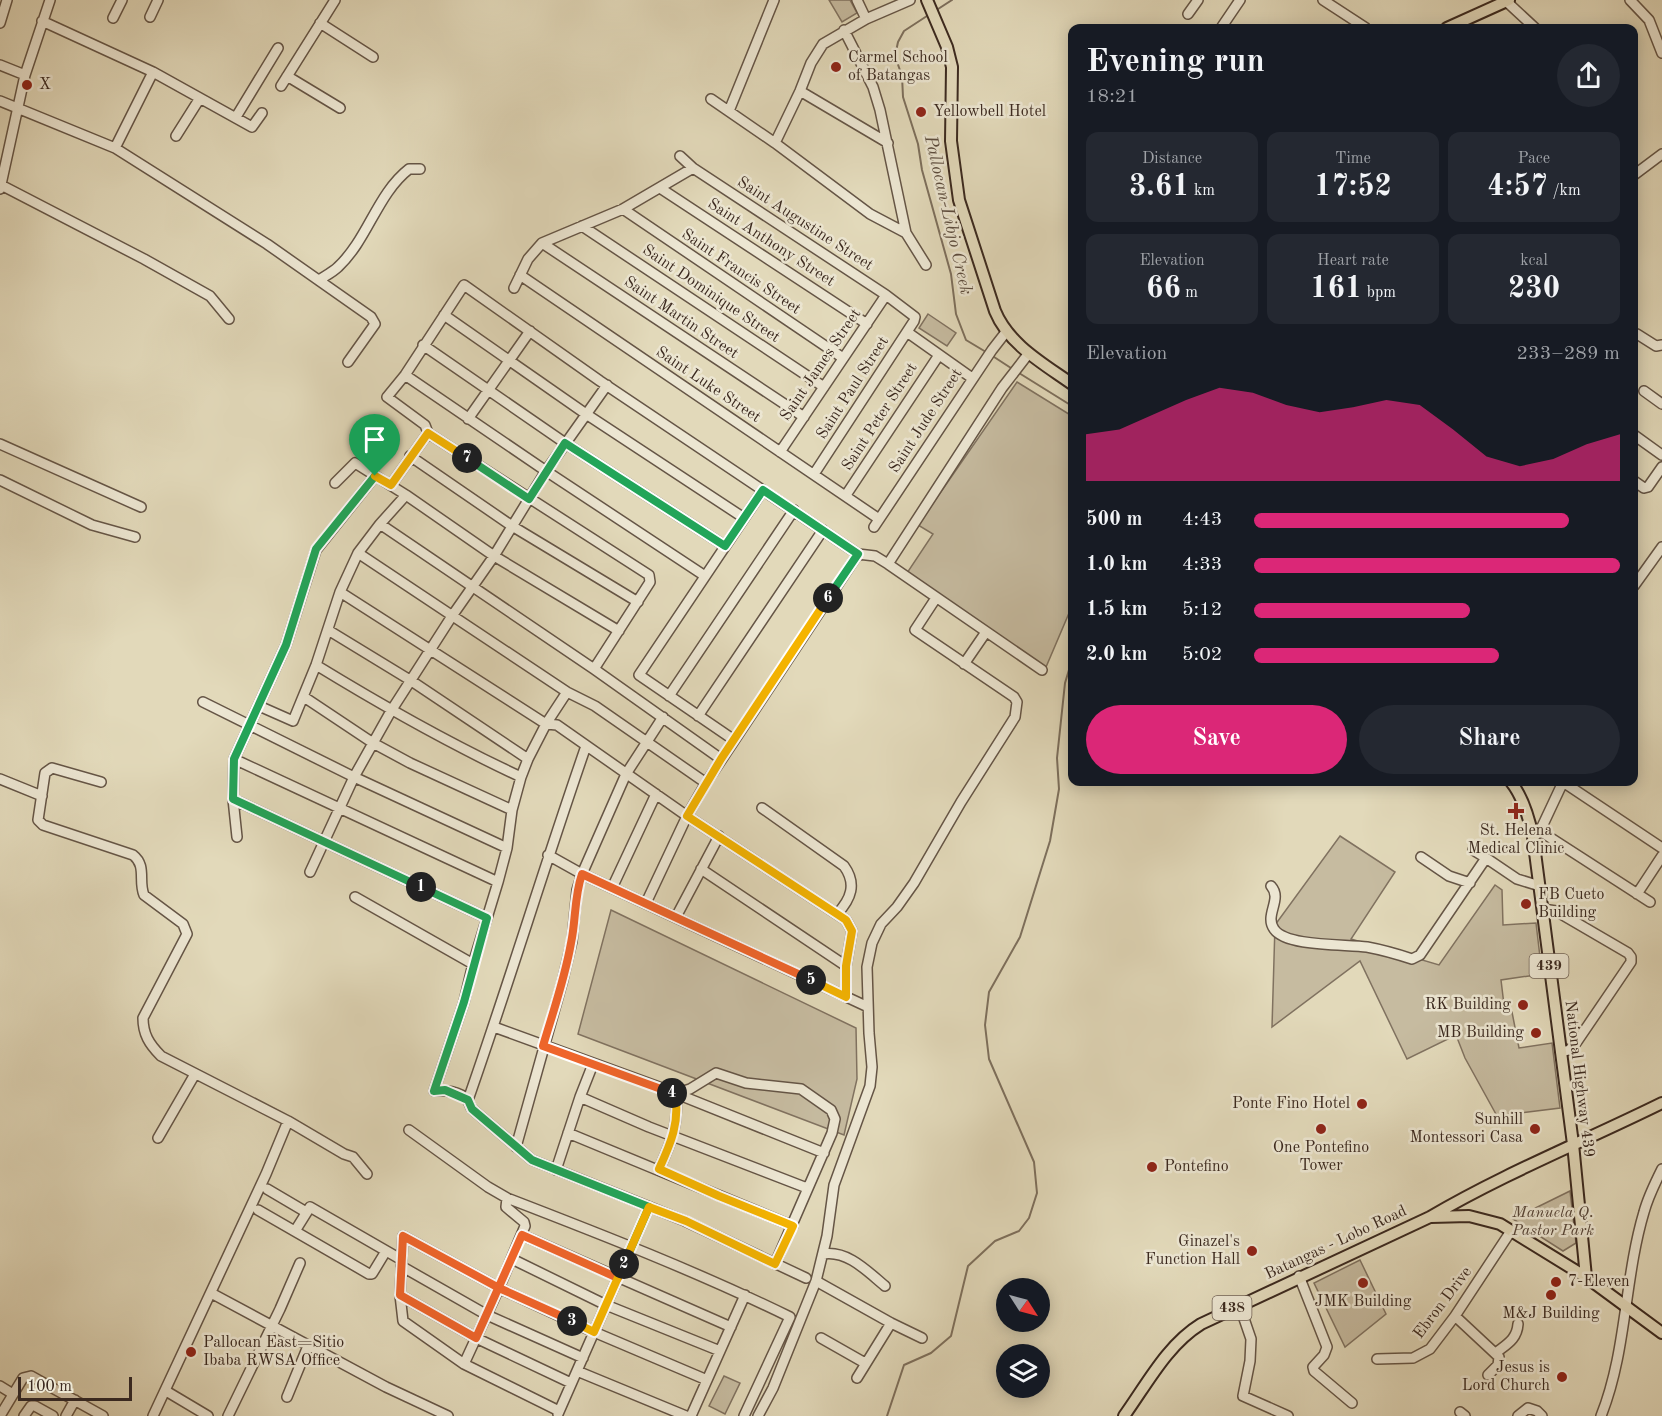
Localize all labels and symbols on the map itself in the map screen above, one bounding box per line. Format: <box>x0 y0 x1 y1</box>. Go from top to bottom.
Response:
place label: Carmel School of Batangas <box>848 50 948 84</box>
marker: Carmel School of Batangas <box>829 60 843 74</box>
place label: X <box>39 77 51 93</box>
marker: X <box>20 78 34 92</box>
place label: Yellowbell Hotel <box>933 104 1046 120</box>
marker: Yellowbell Hotel <box>914 105 928 119</box>
water label: Pallocan-Libjo Creek <box>921 133 975 297</box>
street label: Saint Augustine Street <box>734 174 876 274</box>
street label: Saint Anthony Street <box>705 196 838 290</box>
street label: Saint Francis Street <box>679 226 804 318</box>
street label: Saint Dominique Street <box>639 242 783 346</box>
street label: Saint Martin Street <box>621 274 741 362</box>
street label: Saint James Street <box>778 306 865 424</box>
street label: Saint Paul Street <box>814 334 892 442</box>
street label: Saint Luke Street <box>653 344 764 426</box>
street label: Saint Peter Street <box>839 360 921 474</box>
street label: Saint Jude Street <box>886 366 966 476</box>
pin <box>349 414 400 476</box>
pin: 7 <box>452 443 482 473</box>
pin: 6 <box>813 583 843 613</box>
marker: St. Helena Medical Clinic <box>1507 802 1525 820</box>
place label: St. Helena Medical Clinic <box>1468 823 1564 857</box>
pin: 1 <box>406 872 436 902</box>
place label: FB Cueto Building <box>1538 887 1605 921</box>
marker: FB Cueto Building <box>1519 897 1533 911</box>
road number: 439 <box>1530 954 1568 978</box>
pin: 5 <box>796 965 826 995</box>
place label: RK Building <box>1425 997 1511 1013</box>
marker: RK Building <box>1516 998 1530 1012</box>
street label: National Highway 439 <box>1561 1000 1597 1158</box>
place label: MB Building <box>1437 1025 1524 1041</box>
marker: MB Building <box>1529 1026 1543 1040</box>
pin: 4 <box>657 1078 687 1108</box>
place label: Ponte Fino Hotel <box>1232 1096 1350 1112</box>
marker: Ponte Fino Hotel <box>1355 1097 1369 1111</box>
place label: Sunhill Montessori Casa <box>1409 1112 1523 1146</box>
marker: One Pontefino Tower <box>1314 1122 1328 1136</box>
marker: Sunhill Montessori Casa <box>1528 1122 1542 1136</box>
place label: One Pontefino Tower <box>1273 1140 1369 1174</box>
place label: Pontefino <box>1164 1159 1229 1175</box>
marker: Pontefino <box>1145 1160 1159 1174</box>
street label: Batangas - Lobo Road <box>1263 1203 1409 1283</box>
park label: Manuela Q. Pastor Park <box>1511 1205 1594 1239</box>
place label: Ginazel's Function Hall <box>1145 1234 1240 1268</box>
marker: Ginazel's Function Hall <box>1245 1244 1259 1258</box>
pin: 2 <box>609 1249 639 1279</box>
street label: Ebron Drive <box>1411 1264 1475 1342</box>
place label: 7-Eleven <box>1568 1274 1630 1290</box>
marker: 7-Eleven <box>1549 1275 1563 1289</box>
marker: JMK Building <box>1356 1276 1370 1290</box>
north arrow <box>996 1278 1050 1332</box>
marker: M&J Building <box>1544 1288 1558 1302</box>
place label: JMK Building <box>1315 1294 1412 1310</box>
road number: 438 <box>1212 1296 1252 1320</box>
pin: 3 <box>557 1306 587 1336</box>
place label: M&J Building <box>1502 1306 1600 1322</box>
place label: Pallocan East=Sitio Ibaba RWSA Office <box>203 1335 344 1369</box>
marker: Pallocan East=Sitio Ibaba RWSA Office <box>184 1345 198 1359</box>
place label: Jesus is Lord Church <box>1462 1360 1550 1394</box>
marker: Jesus is Lord Church <box>1555 1370 1569 1384</box>
scale bar <box>18 1374 132 1402</box>

